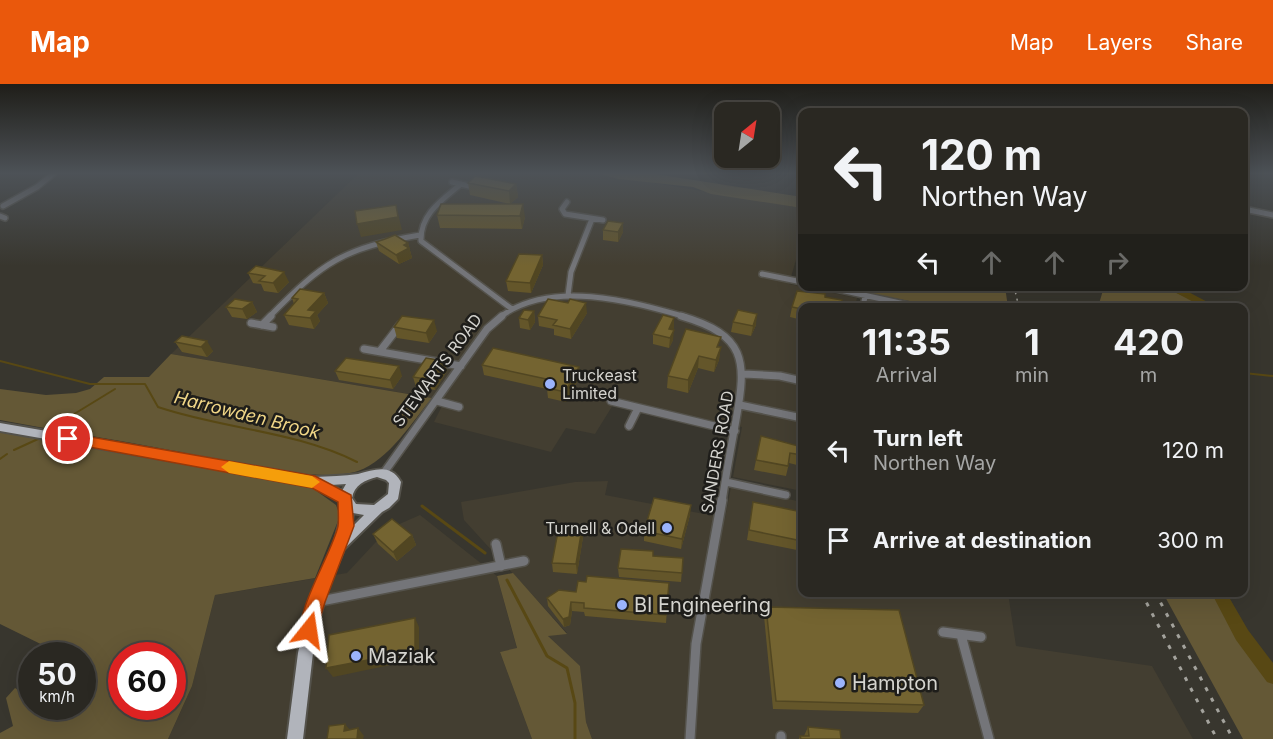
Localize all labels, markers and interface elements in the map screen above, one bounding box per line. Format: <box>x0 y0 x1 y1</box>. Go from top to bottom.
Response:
text: Map <box>30 25 90 59</box>
text: Map <box>1010 30 1054 55</box>
text: Layers <box>1087 30 1153 55</box>
text: Share <box>1186 30 1243 55</box>
north arrow <box>714 102 780 168</box>
map controls <box>714 102 780 168</box>
text: 120 m <box>921 129 1042 180</box>
icon: left <box>822 132 900 210</box>
text: Northen Way <box>921 180 1087 213</box>
icon: left <box>912 246 945 279</box>
icon: ahead <box>975 246 1008 279</box>
icon: ahead <box>1038 246 1071 279</box>
icon: right <box>1101 246 1134 279</box>
street label: STEWARTS ROAD <box>388 310 486 430</box>
text: 11:35 <box>862 320 951 364</box>
text: 1 <box>1024 320 1040 364</box>
text: 420 <box>1113 320 1184 364</box>
text: Arrival <box>876 363 937 387</box>
text: min <box>1015 363 1049 387</box>
text: m <box>1140 363 1157 387</box>
place label: Truckeast Limited <box>562 365 637 403</box>
marker: Truckeast Limited <box>543 377 557 391</box>
water label: Harrowden Brook <box>172 386 323 443</box>
street label: SANDERS ROAD <box>696 389 738 515</box>
pin <box>42 413 93 464</box>
icon: arrive <box>51 422 84 455</box>
text: Turn left <box>873 425 963 451</box>
icon: left <box>822 434 855 467</box>
text: 120 m <box>1162 437 1224 463</box>
text: Northen Way <box>873 451 996 475</box>
place label: Turnell & Odell <box>545 518 655 538</box>
marker: Turnell & Odell <box>660 521 674 535</box>
icon: arrive <box>822 524 855 557</box>
text: Arrive at destination <box>873 527 1092 553</box>
text: 300 m <box>1157 527 1224 553</box>
place label: BI Engineering <box>634 593 771 617</box>
position arrow <box>277 598 341 662</box>
marker: BI Engineering <box>615 598 629 612</box>
speed limit sign: 60 <box>108 642 186 720</box>
place label: Maziak <box>368 644 435 668</box>
marker: Maziak <box>349 649 363 663</box>
text: 50 <box>37 656 77 692</box>
place label: Hampton <box>852 671 938 695</box>
marker: Hampton <box>833 676 847 690</box>
text: km/h <box>39 687 75 706</box>

